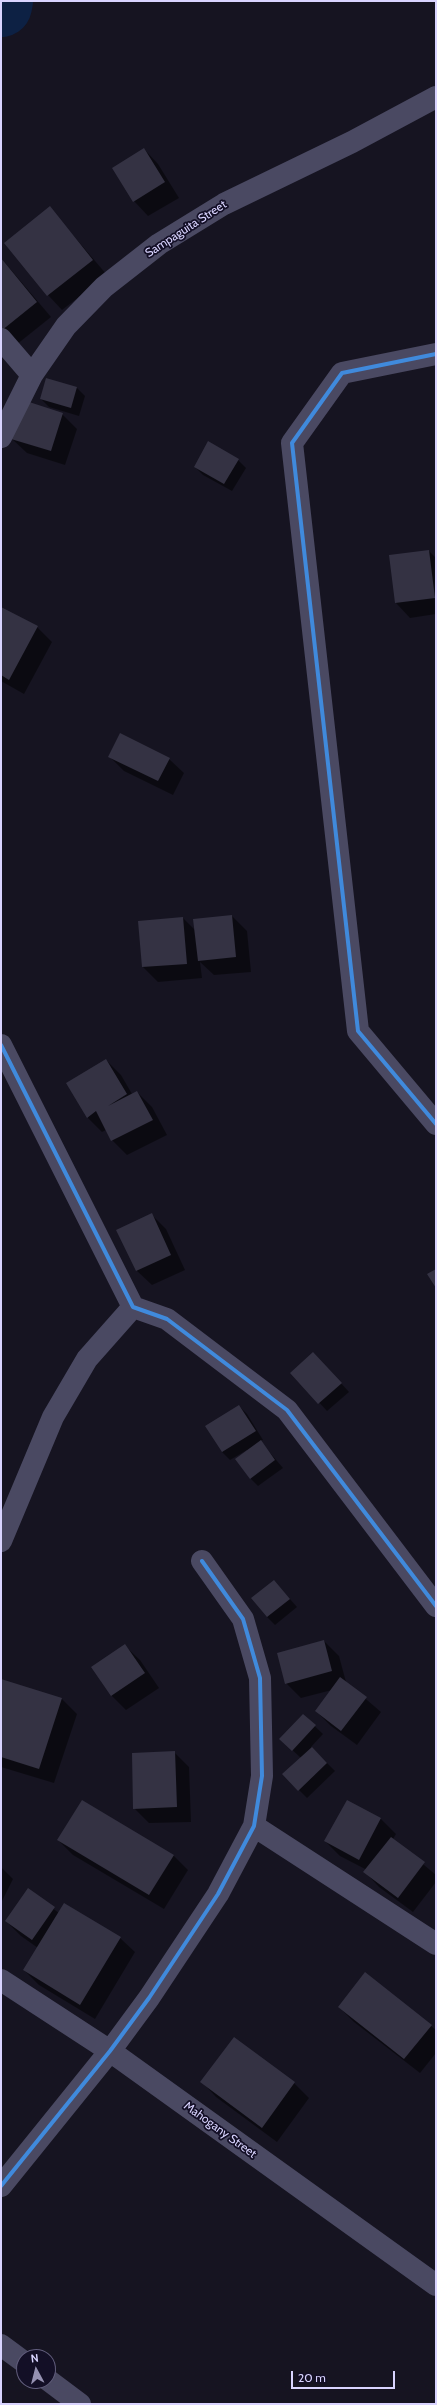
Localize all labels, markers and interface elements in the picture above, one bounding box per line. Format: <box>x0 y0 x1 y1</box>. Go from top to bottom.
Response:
street label: Sampaguita Street <box>143 197 229 261</box>
street label: Mahogany Street <box>181 2099 259 2161</box>
north arrow <box>16 2349 56 2389</box>
text: N <box>30 2351 39 2366</box>
scale bar <box>293 2363 397 2389</box>
text: 20 m <box>298 2370 326 2385</box>

